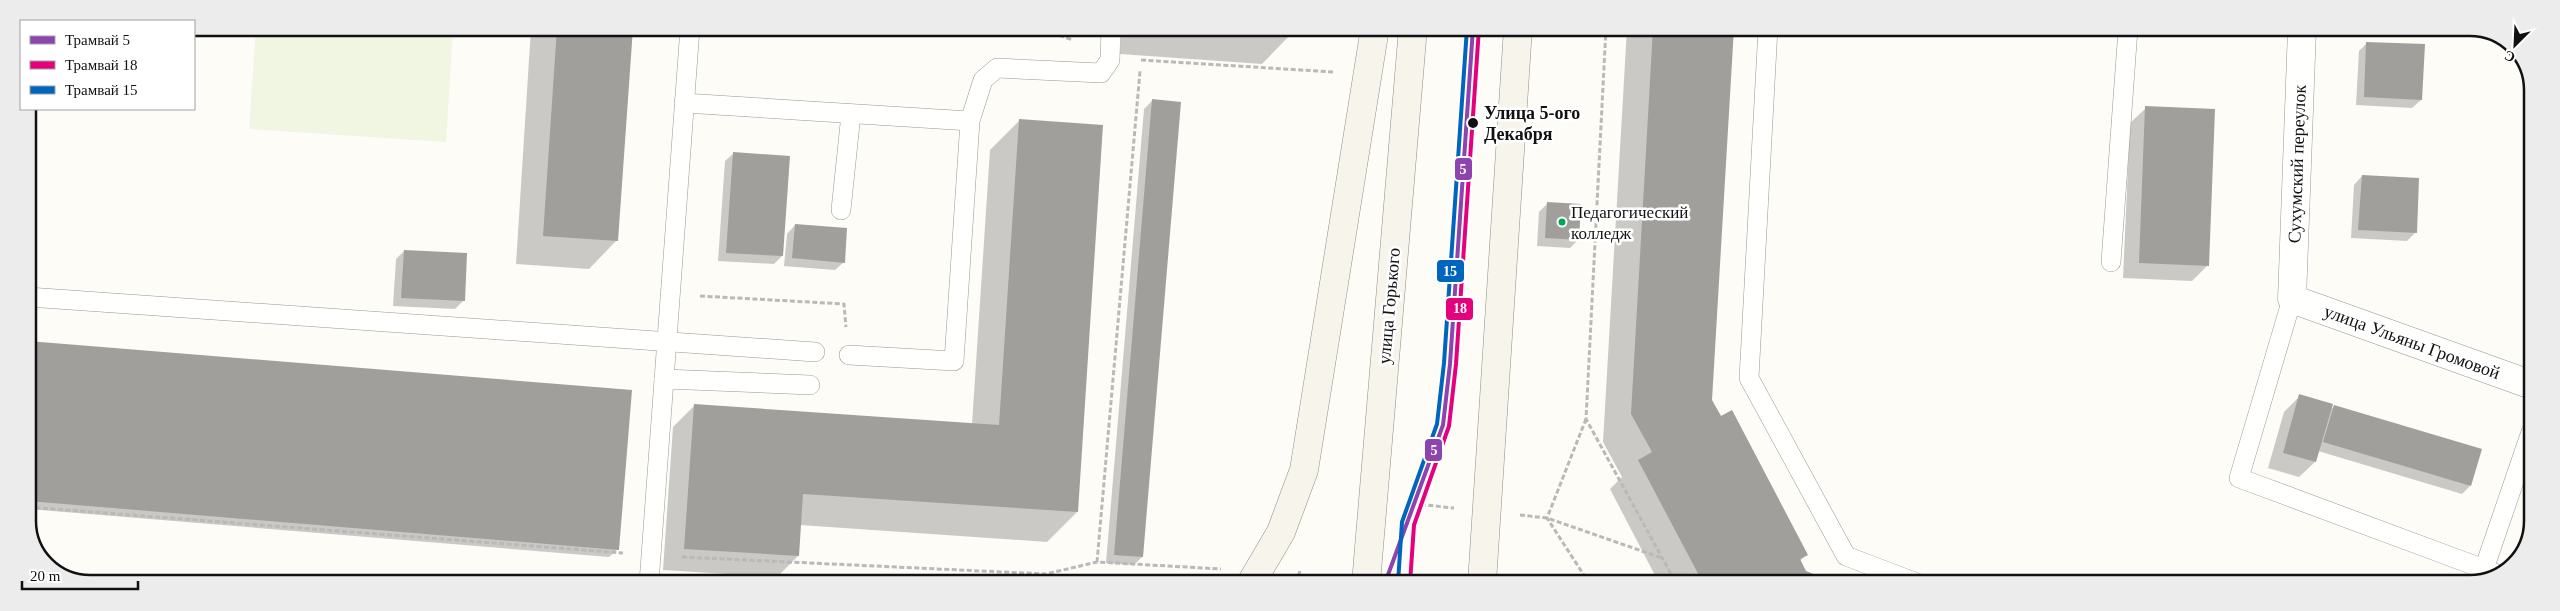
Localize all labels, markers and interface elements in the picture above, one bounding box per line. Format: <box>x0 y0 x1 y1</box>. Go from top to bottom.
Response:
legend <box>20 20 195 110</box>
north arrow <box>2490 20 2540 70</box>
text: Трамвай 5 <box>65 32 130 48</box>
text: С <box>2502 48 2518 65</box>
text: Трамвай 18 <box>65 57 138 73</box>
text: Трамвай 15 <box>65 82 138 98</box>
street label: Сухумский переулок <box>2284 84 2310 244</box>
place label: Улица 5-ого Декабря <box>1484 103 1580 144</box>
marker: Улица 5-ого Декабря <box>1466 116 1480 130</box>
line badge: 5 <box>1454 157 1473 181</box>
text: 5 <box>1460 162 1467 177</box>
place label: Педагогический колледж <box>1571 203 1688 243</box>
marker: Педагогический колледж <box>1557 217 1567 227</box>
street label: улица Горького <box>1374 247 1404 365</box>
line badge: 15 <box>1436 259 1465 283</box>
text: 15 <box>1443 264 1457 279</box>
line badge: 18 <box>1445 297 1474 321</box>
text: 18 <box>1453 301 1467 316</box>
street label: улица Ульяны Громовой <box>2321 301 2503 383</box>
line badge: 5 <box>1424 438 1443 462</box>
text: 5 <box>1431 443 1438 458</box>
scale bar <box>22 558 139 590</box>
text: 20 m <box>30 568 61 584</box>

